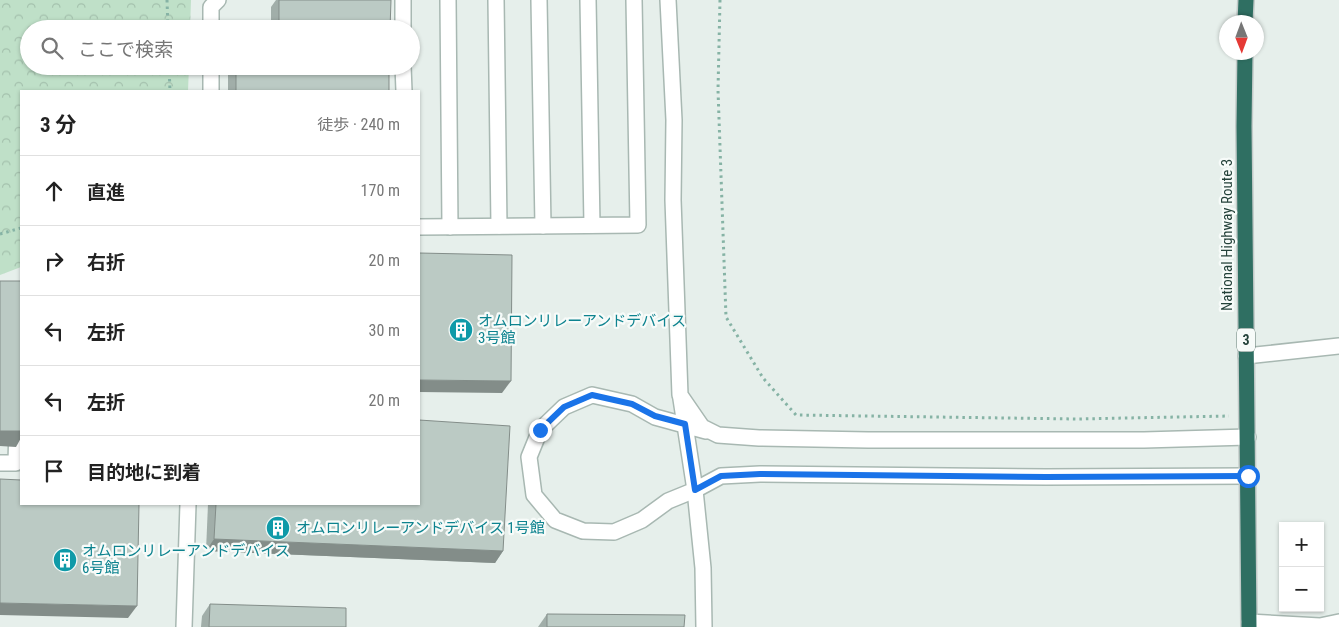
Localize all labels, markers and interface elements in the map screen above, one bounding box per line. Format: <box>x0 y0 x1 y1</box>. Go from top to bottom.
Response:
north arrow <box>1219 15 1264 60</box>
search box <box>20 20 420 75</box>
icon: search <box>38 34 66 62</box>
text: ここで検索 <box>78 38 173 61</box>
text: 3 分 <box>40 113 76 137</box>
text: 徒歩 · 240 m <box>317 115 400 134</box>
street label: National Highway Route 3 <box>1218 159 1236 311</box>
icon: ahead <box>40 177 68 205</box>
text: 直進 <box>87 181 125 204</box>
text: 170 m <box>361 181 400 200</box>
icon: right <box>40 247 68 275</box>
text: 右折 <box>87 251 125 274</box>
text: 20 m <box>368 251 400 270</box>
place label: オムロンリレーアンドデバイス 3号館 <box>478 312 686 347</box>
icon: left <box>40 317 68 345</box>
building icon: オムロンリレーアンドデバイス 3号館 <box>448 317 474 343</box>
text: 左折 <box>87 321 125 344</box>
text: 30 m <box>368 321 400 340</box>
road number: 3 <box>1237 328 1255 352</box>
icon: left <box>40 387 68 415</box>
text: 左折 <box>87 391 125 414</box>
text: 20 m <box>368 391 400 410</box>
route end <box>529 419 552 442</box>
icon: arrive <box>40 457 68 485</box>
text: 目的地に到着 <box>87 461 201 484</box>
route start <box>1237 465 1260 488</box>
building icon: オムロンリレーアンドデバイス 1号館 <box>265 515 291 541</box>
place label: オムロンリレーアンドデバイス 1号館 <box>296 519 545 537</box>
map controls <box>1279 522 1324 612</box>
button: + <box>1279 522 1324 567</box>
place label: オムロンリレーアンドデバイス 6号館 <box>82 542 290 577</box>
building icon: オムロンリレーアンドデバイス 6号館 <box>52 547 78 573</box>
button: − <box>1279 567 1324 612</box>

